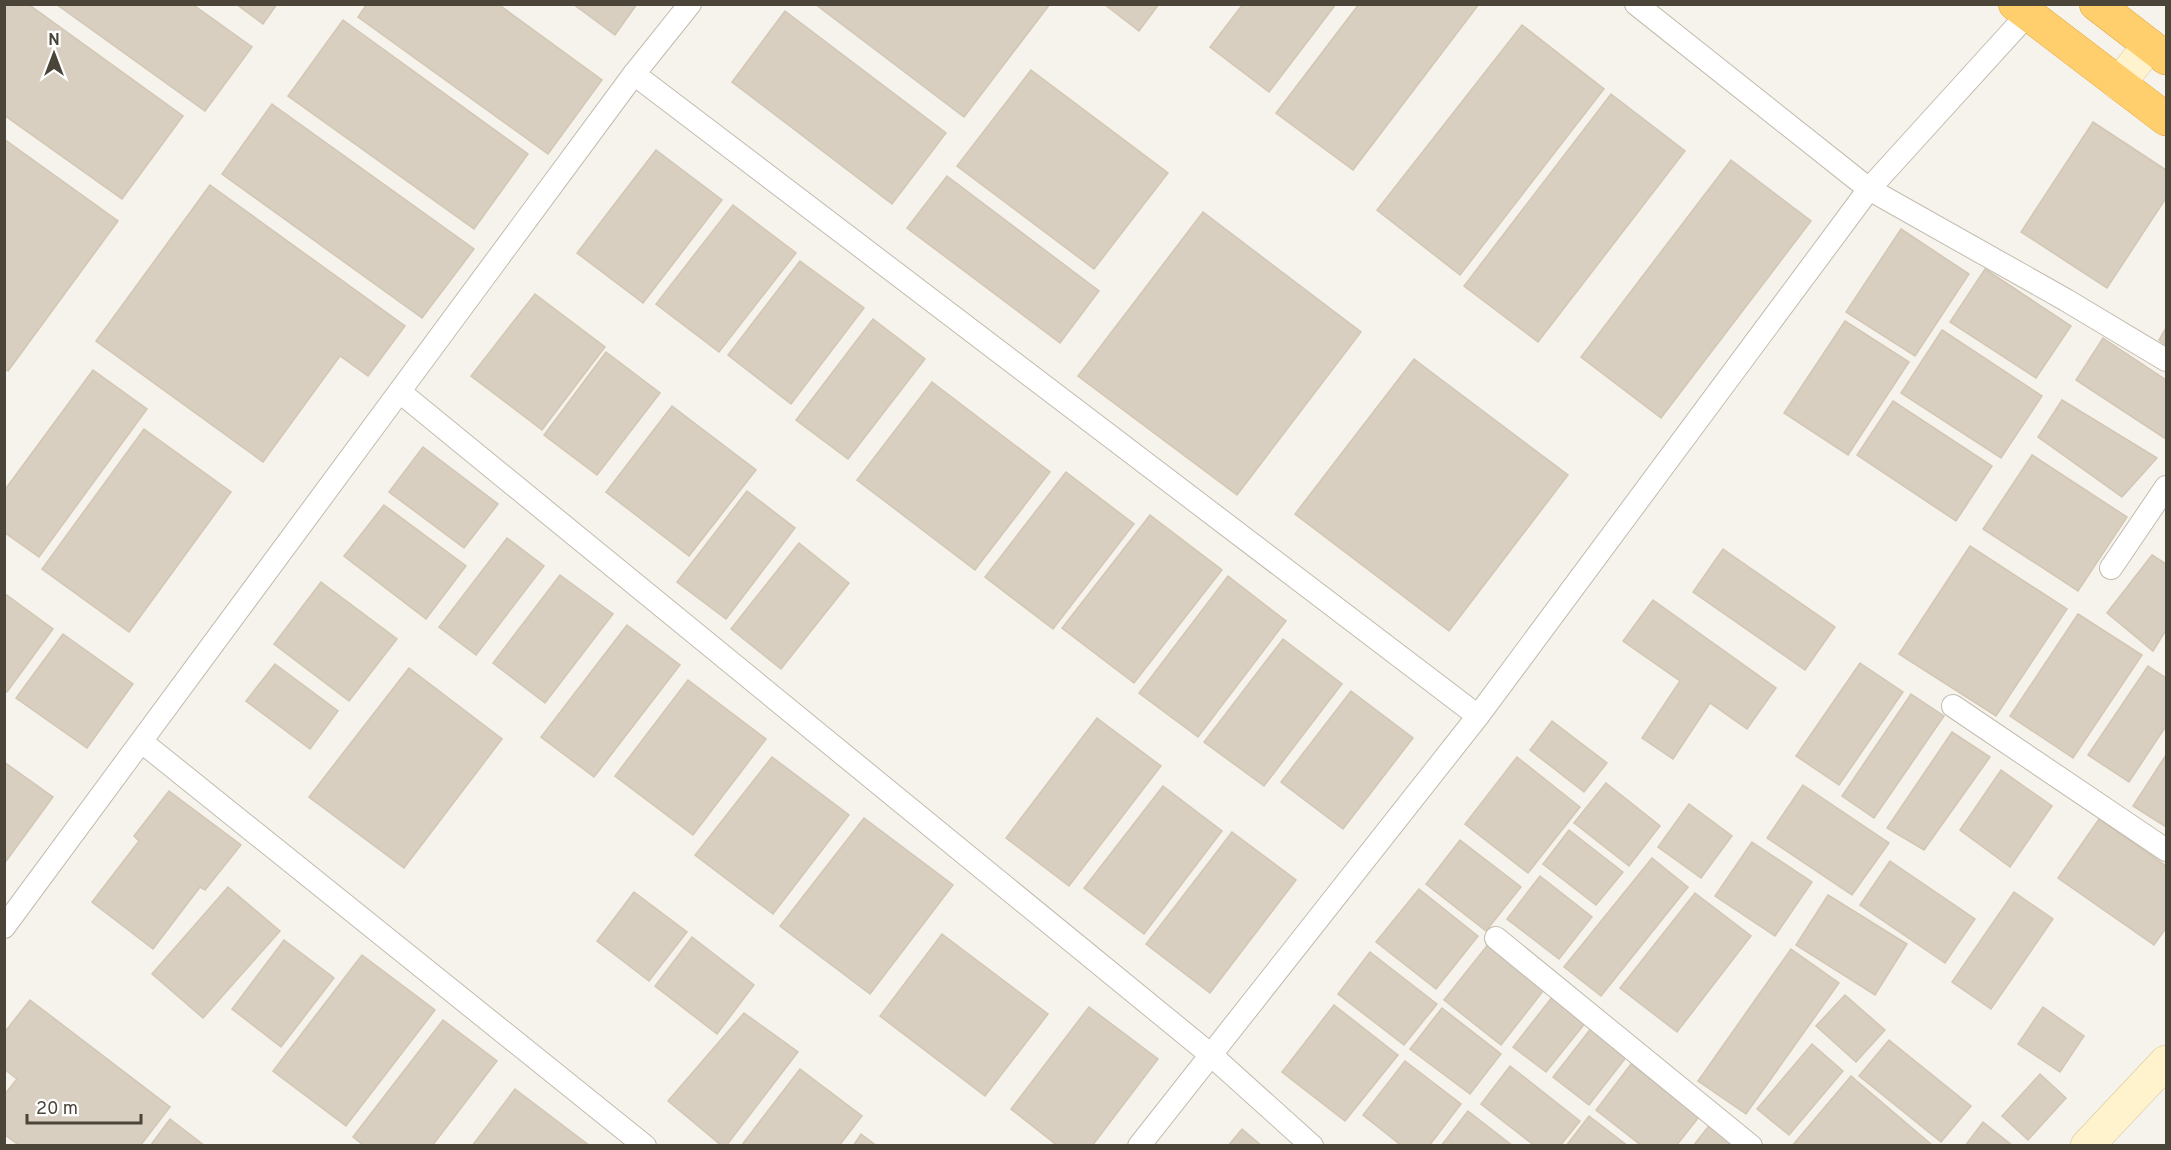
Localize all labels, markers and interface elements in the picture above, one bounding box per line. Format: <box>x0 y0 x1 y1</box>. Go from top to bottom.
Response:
north arrow <box>24 24 84 84</box>
text: N <box>48 31 60 51</box>
scale bar <box>27 1087 141 1125</box>
text: 20 m <box>36 1098 78 1121</box>

